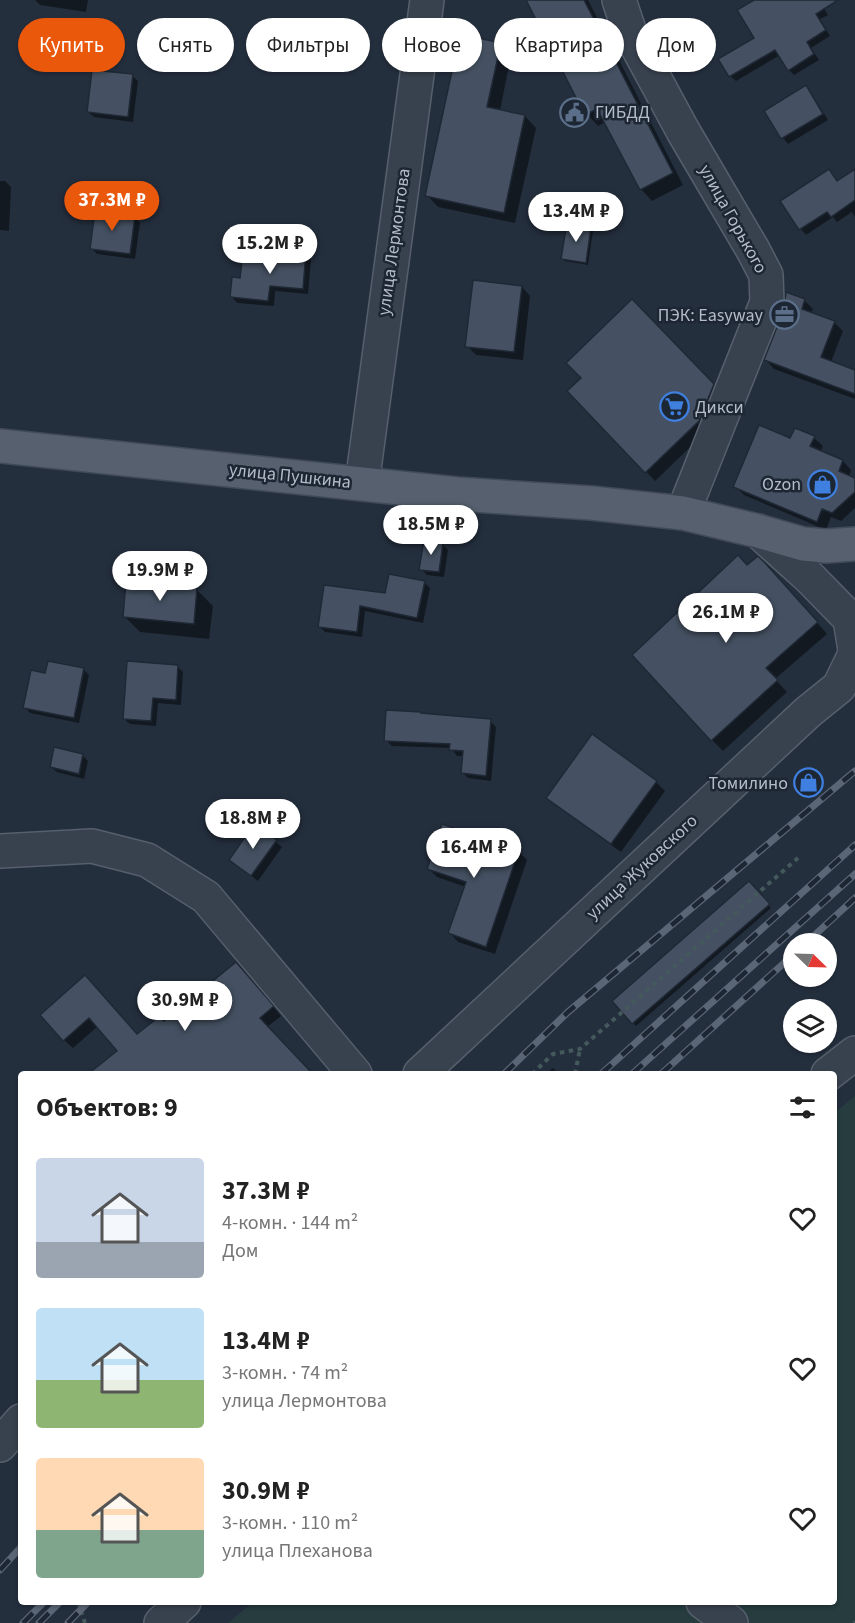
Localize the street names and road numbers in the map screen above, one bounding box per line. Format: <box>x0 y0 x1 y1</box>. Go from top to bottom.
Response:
street label: улица Горького <box>693 160 773 278</box>
street label: улица Лермонтова <box>371 167 417 317</box>
street label: улица Пушкина <box>228 457 352 495</box>
street label: улица Жуковского <box>581 809 703 925</box>

